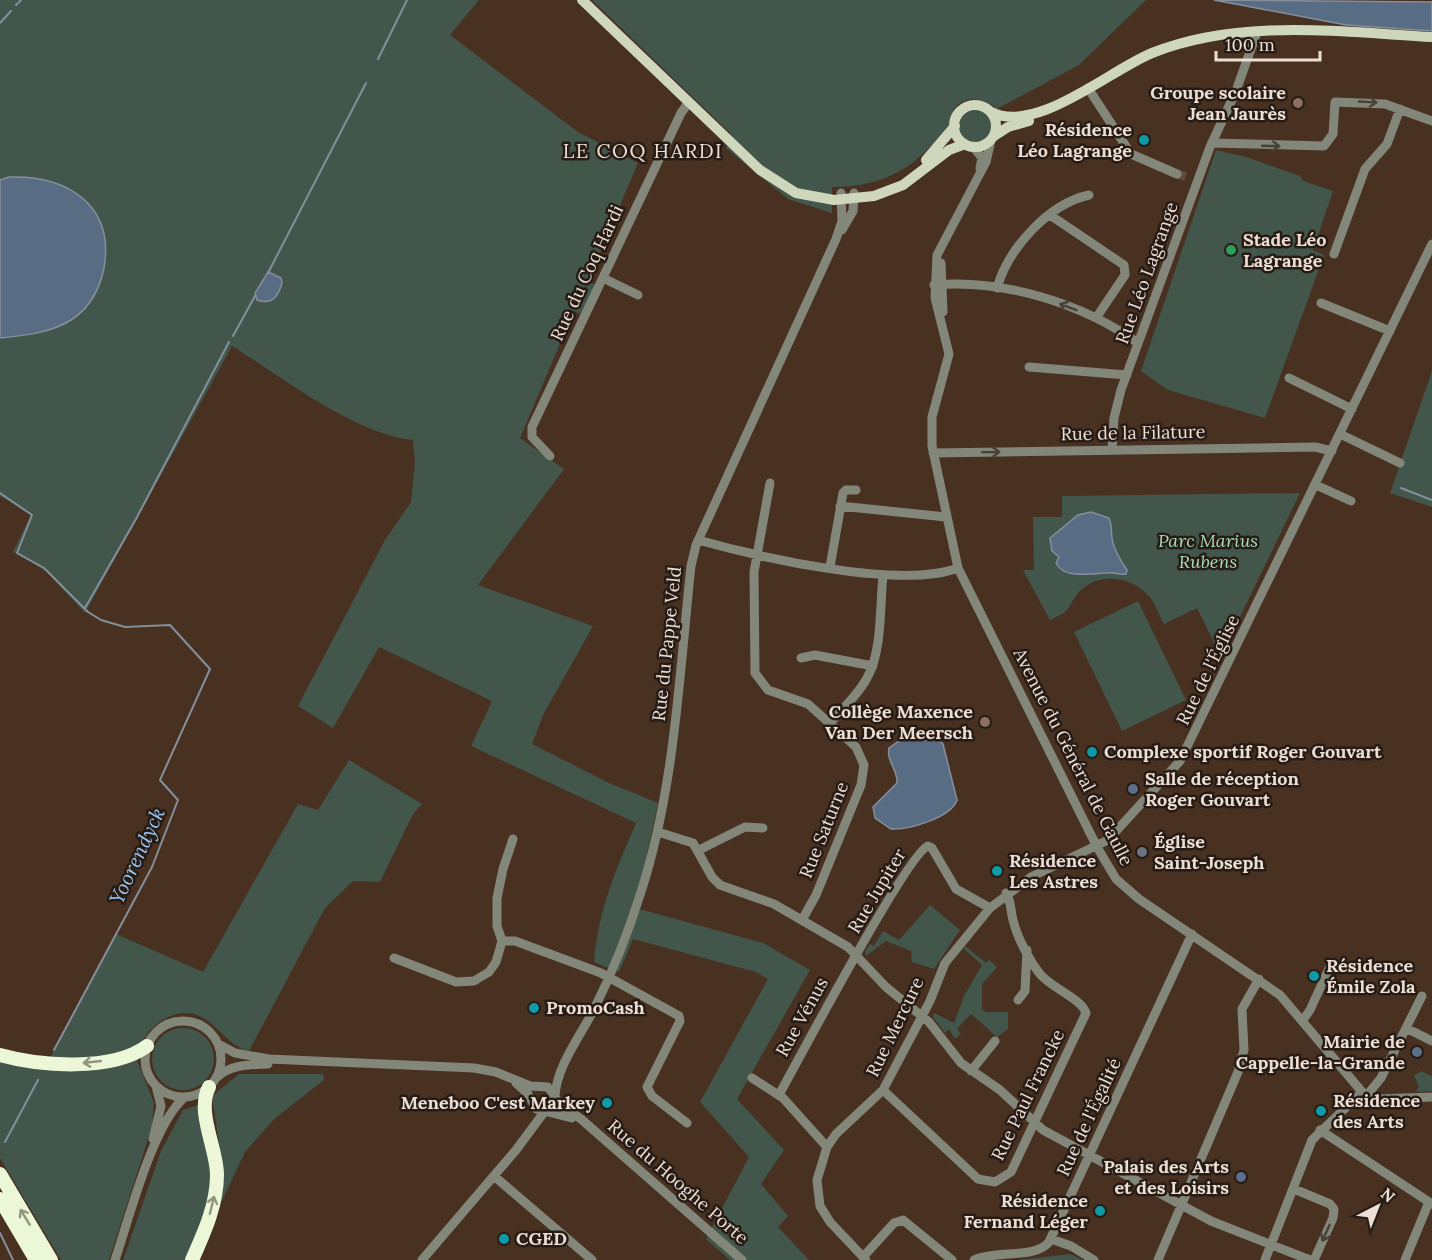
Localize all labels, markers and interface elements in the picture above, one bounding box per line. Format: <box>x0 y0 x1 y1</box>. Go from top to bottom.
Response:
scale bar <box>1216 24 1320 62</box>
text: 100 m <box>1225 33 1275 56</box>
place label: Groupe scolaire Jean Jaurès <box>1150 81 1286 125</box>
marker: Groupe scolaire Jean Jaurès <box>1291 96 1305 110</box>
one-way arrow <box>1358 97 1378 108</box>
place label: Résidence Léo Lagrange <box>1017 118 1132 162</box>
marker: Résidence Léo Lagrange <box>1137 133 1151 147</box>
district label: LE COQ HARDI <box>563 138 723 163</box>
one-way arrow <box>1260 140 1280 151</box>
street label: Rue Léo Lagrange <box>1110 198 1183 347</box>
street label: Rue du Coq Hardi <box>545 201 628 345</box>
place label: Stade Léo Lagrange <box>1243 228 1326 272</box>
marker: Stade Léo Lagrange <box>1224 243 1238 257</box>
one-way arrow <box>1059 301 1078 312</box>
street label: Rue de la Filature <box>1060 420 1206 445</box>
one-way arrow <box>981 446 1001 458</box>
park label: Parc Marius Rubens <box>1158 529 1258 573</box>
street label: Rue du Pappe Veld <box>647 565 686 722</box>
street label: Rue de l'Église <box>1171 611 1244 729</box>
street label: Avenue du Général de Gaulle <box>1008 643 1139 870</box>
place label: Collège Maxence Van Der Meersch <box>825 700 973 744</box>
marker: Collège Maxence Van Der Meersch <box>978 715 992 729</box>
place label: Complexe sportif Roger Gouvart <box>1104 740 1382 763</box>
marker: Complexe sportif Roger Gouvart <box>1085 745 1099 759</box>
place label: Salle de réception Roger Gouvart <box>1145 767 1300 811</box>
street label: Rue Saturne <box>794 778 853 881</box>
marker: Salle de réception Roger Gouvart <box>1126 782 1140 796</box>
water label: Yoorendyck <box>103 803 170 908</box>
place label: Église Saint-Joseph <box>1154 830 1264 874</box>
street label: Rue Jupiter <box>842 844 911 937</box>
marker: Église Saint-Joseph <box>1135 845 1149 859</box>
place label: Résidence Les Astres <box>1009 849 1098 893</box>
marker: Résidence Les Astres <box>990 864 1004 878</box>
place label: Résidence Émile Zola <box>1326 954 1416 998</box>
marker: Résidence Émile Zola <box>1307 969 1321 983</box>
street label: Rue Vénus <box>770 973 833 1061</box>
street label: Rue Mercure <box>861 973 929 1080</box>
place label: PromoCash <box>546 996 645 1019</box>
marker: PromoCash <box>527 1001 541 1015</box>
street label: Rue Paul Francke <box>986 1025 1069 1164</box>
place label: Mairie de Cappelle-la-Grande <box>1236 1030 1405 1074</box>
marker: Mairie de Cappelle-la-Grande <box>1410 1045 1424 1059</box>
street label: Rue de l'Égalité <box>1051 1054 1126 1180</box>
one-way arrow <box>82 1057 102 1068</box>
place label: Résidence des Arts <box>1333 1089 1421 1133</box>
place label: Meneboo C'est Markey <box>401 1091 595 1114</box>
marker: Meneboo C'est Markey <box>600 1096 614 1110</box>
marker: Résidence des Arts <box>1314 1104 1328 1118</box>
street label: Rue du Hooghe Porte <box>603 1114 754 1249</box>
place label: Palais des Arts et des Loisirs <box>1103 1155 1229 1199</box>
marker: Palais des Arts et des Loisirs <box>1234 1170 1248 1184</box>
north arrow <box>1348 1176 1408 1236</box>
text: N <box>1377 1183 1399 1206</box>
place label: Résidence Fernand Léger <box>964 1189 1088 1233</box>
one-way arrow <box>207 1196 219 1215</box>
marker: Résidence Fernand Léger <box>1093 1204 1107 1218</box>
one-way arrow <box>19 1209 31 1226</box>
one-way arrow <box>1320 1223 1331 1242</box>
place label: CGED <box>516 1227 567 1250</box>
marker: CGED <box>497 1232 511 1246</box>

